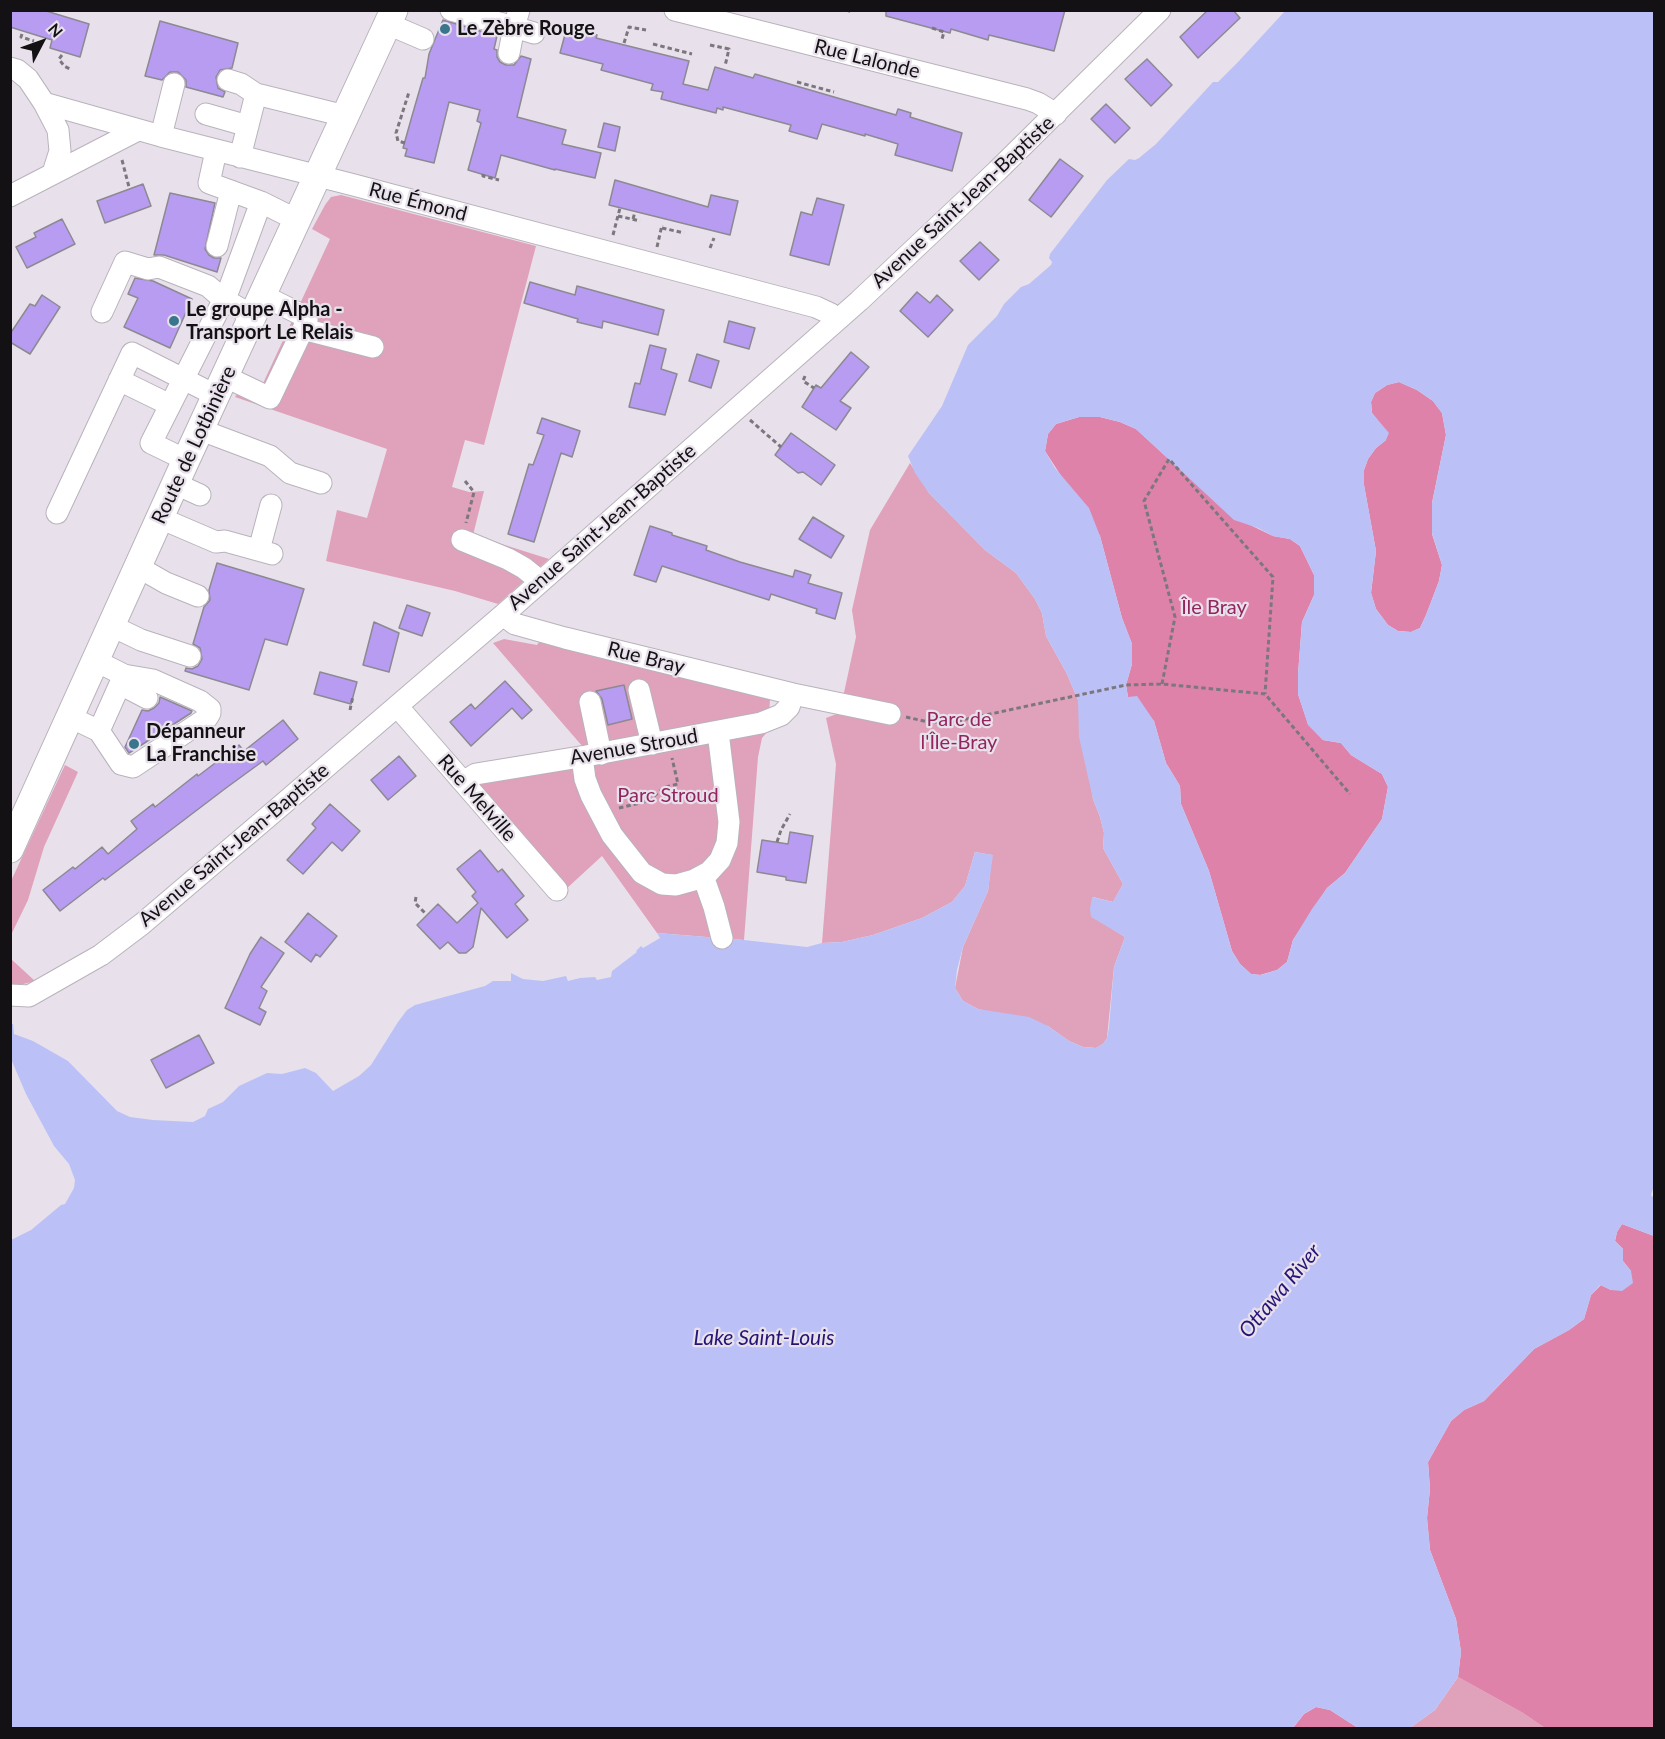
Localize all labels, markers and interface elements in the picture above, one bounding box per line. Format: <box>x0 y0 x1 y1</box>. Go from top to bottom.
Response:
north arrow <box>12 12 72 72</box>
place label: Le Zèbre Rouge <box>457 17 595 41</box>
text: N <box>45 19 67 41</box>
marker: Le Zèbre Rouge <box>438 22 452 36</box>
street label: Rue Lalonde <box>812 34 922 84</box>
street label: Avenue Saint-Jean-Baptiste <box>867 111 1059 293</box>
street label: Rue Émond <box>366 177 470 227</box>
place label: Le groupe Alpha - Transport Le Relais <box>186 298 353 345</box>
marker: Le groupe Alpha - Transport Le Relais <box>167 314 181 328</box>
street label: Route de Lotbinière <box>147 362 241 528</box>
street label: Avenue Saint-Jean-Baptiste <box>503 439 701 615</box>
park label: Île Bray <box>1181 596 1247 620</box>
street label: Rue Bray <box>605 637 687 679</box>
park label: Parc de l'Île-Bray <box>921 708 997 755</box>
place label: Dépanneur La Franchise <box>146 720 256 767</box>
street label: Avenue Stroud <box>568 724 700 770</box>
marker: Dépanneur La Franchise <box>127 737 141 751</box>
street label: Rue Melville <box>433 750 521 846</box>
street label: Avenue Saint-Jean-Baptiste <box>134 758 334 932</box>
park label: Parc Stroud <box>617 784 719 808</box>
water label: Ottawa River <box>1234 1239 1326 1343</box>
water label: Lake Saint-Louis <box>694 1325 834 1351</box>

